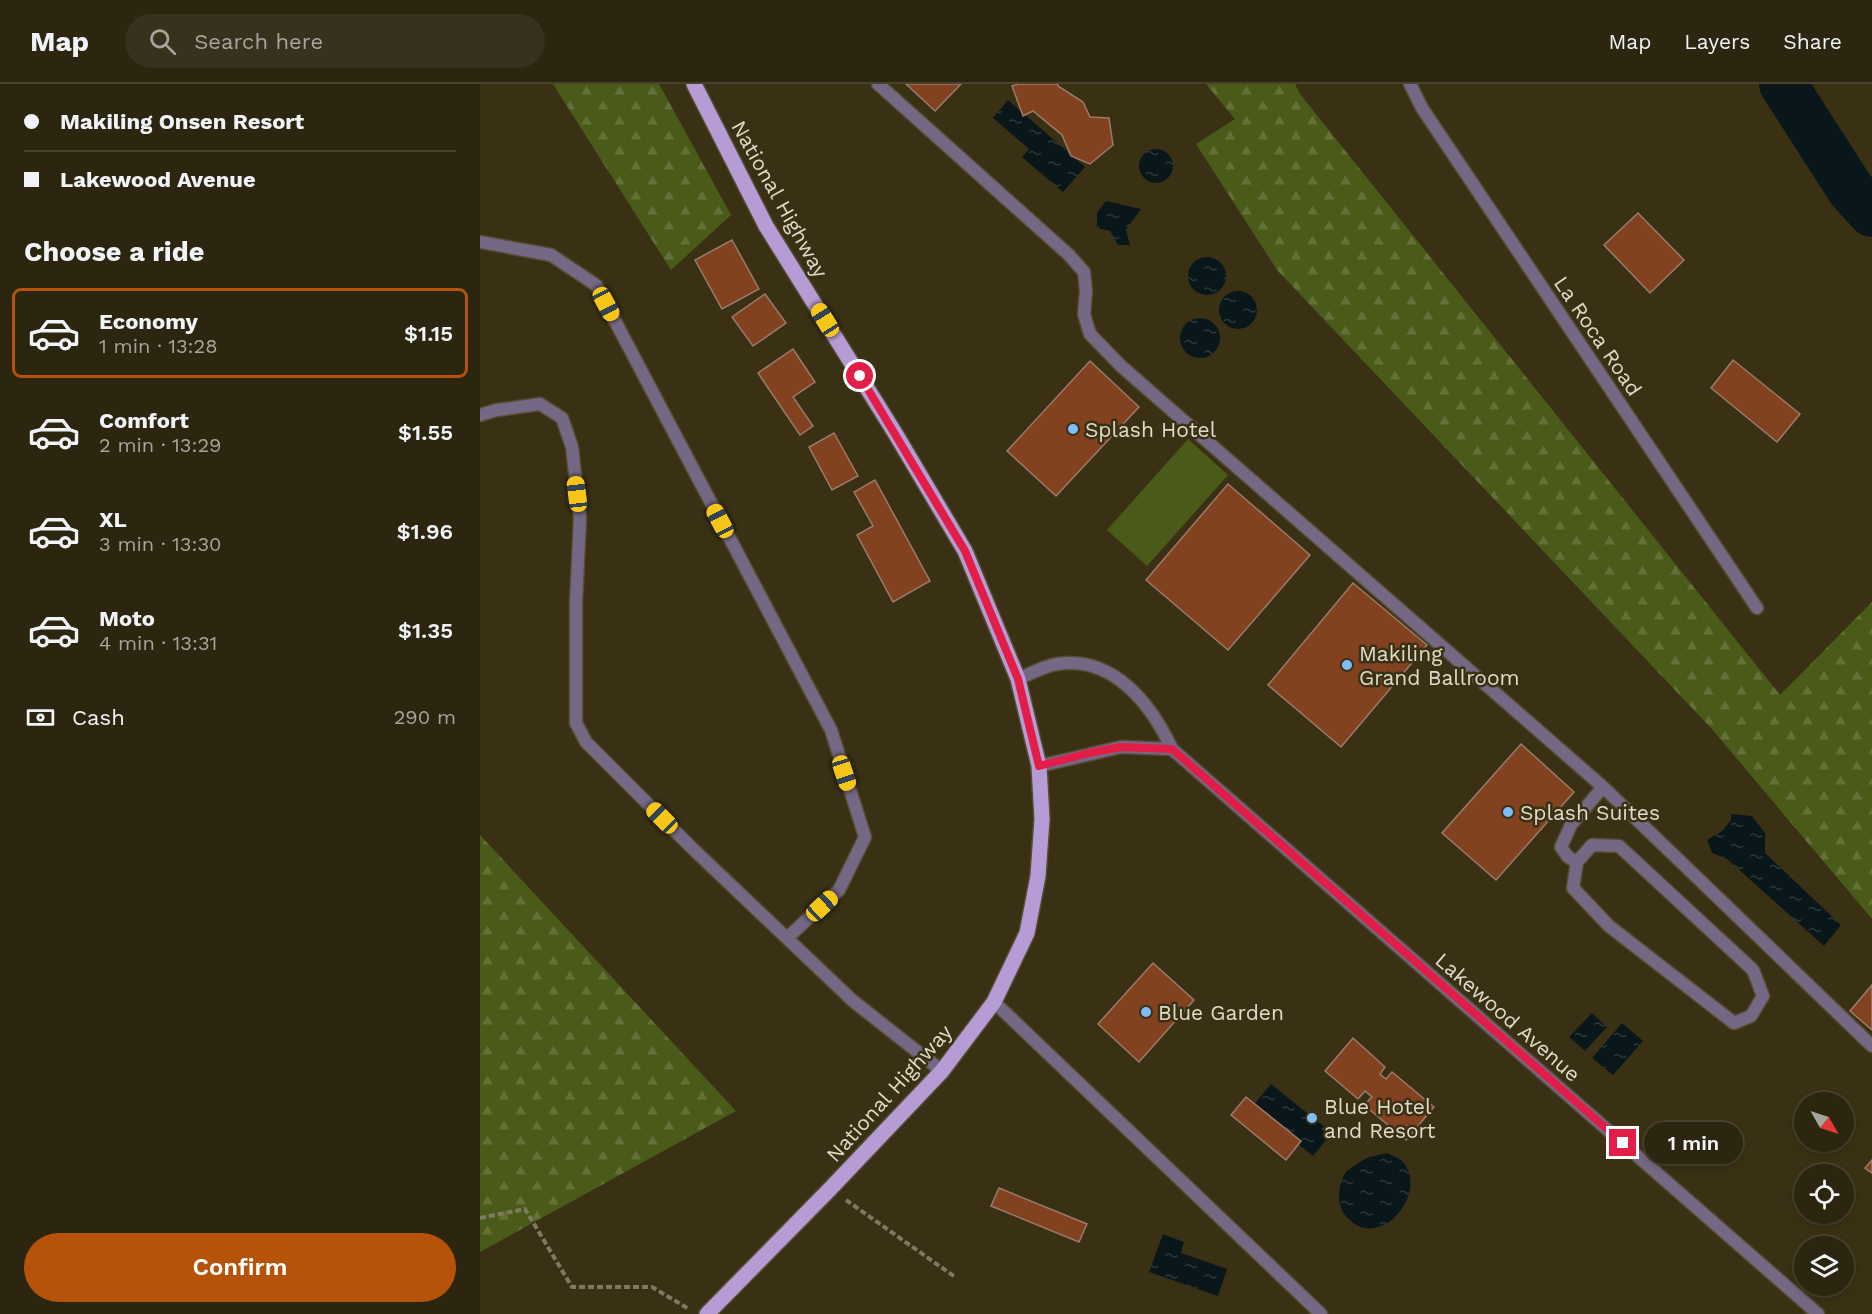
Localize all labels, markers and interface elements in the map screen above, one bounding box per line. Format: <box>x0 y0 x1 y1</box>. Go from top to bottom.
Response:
search box <box>125 14 545 68</box>
text: Map <box>30 25 89 58</box>
icon: search <box>146 25 179 58</box>
text: Search here <box>194 29 323 54</box>
text: Map <box>1608 29 1651 54</box>
text: Layers <box>1684 29 1750 54</box>
text: Share <box>1783 29 1842 54</box>
text: Makiling Onsen Resort <box>60 109 304 134</box>
street label: National Highway <box>726 116 834 282</box>
text: Lakewood Avenue <box>60 167 256 192</box>
text: Choose a ride <box>24 236 204 268</box>
street label: La Roca Road <box>1549 271 1647 401</box>
car <box>590 284 622 324</box>
car <box>808 300 842 340</box>
icon: car <box>27 306 81 360</box>
text: Economy <box>99 309 198 334</box>
text: $1.15 <box>404 321 453 346</box>
text: 1 min · 13:28 <box>99 334 218 358</box>
route start <box>846 362 873 389</box>
icon: car <box>27 405 81 459</box>
text: Comfort <box>99 408 189 433</box>
place label: Splash Hotel <box>1085 417 1217 442</box>
text: $1.55 <box>398 420 453 445</box>
marker: Splash Hotel <box>1066 422 1080 436</box>
text: 2 min · 13:29 <box>99 433 221 457</box>
car <box>566 475 588 513</box>
car <box>704 501 736 541</box>
icon: car <box>27 504 81 558</box>
text: XL <box>99 507 127 532</box>
text: $1.96 <box>397 519 453 544</box>
text: 3 min · 13:30 <box>99 532 221 556</box>
icon: car <box>27 603 81 657</box>
text: Moto <box>99 606 155 631</box>
text: $1.35 <box>398 618 453 643</box>
text: 4 min · 13:31 <box>99 631 217 655</box>
place label: Makiling Grand Ballroom <box>1359 641 1520 690</box>
marker: Makiling Grand Ballroom <box>1340 658 1354 672</box>
icon: cash <box>24 701 57 734</box>
text: Cash <box>72 705 125 730</box>
text: 290 m <box>394 705 456 729</box>
car <box>830 753 858 793</box>
car <box>643 799 681 837</box>
place label: Splash Suites <box>1520 800 1660 825</box>
marker: Splash Suites <box>1501 805 1515 819</box>
car <box>803 887 841 925</box>
street label: Lakewood Avenue <box>1430 947 1586 1087</box>
place label: Blue Garden <box>1158 1000 1284 1025</box>
marker: Blue Garden <box>1139 1005 1153 1019</box>
street label: National Highway <box>821 1019 957 1167</box>
north arrow <box>1794 1092 1854 1152</box>
map controls <box>1794 1092 1854 1296</box>
place label: Blue Hotel and Resort <box>1324 1094 1436 1143</box>
marker: Blue Hotel and Resort <box>1305 1111 1319 1125</box>
callout: 1 min <box>1644 1122 1743 1164</box>
route end <box>1609 1129 1636 1156</box>
text: 1 min <box>1668 1131 1719 1155</box>
button: locate <box>1794 1164 1854 1224</box>
button: Confirm <box>24 1233 456 1302</box>
button: layers <box>1794 1236 1854 1296</box>

